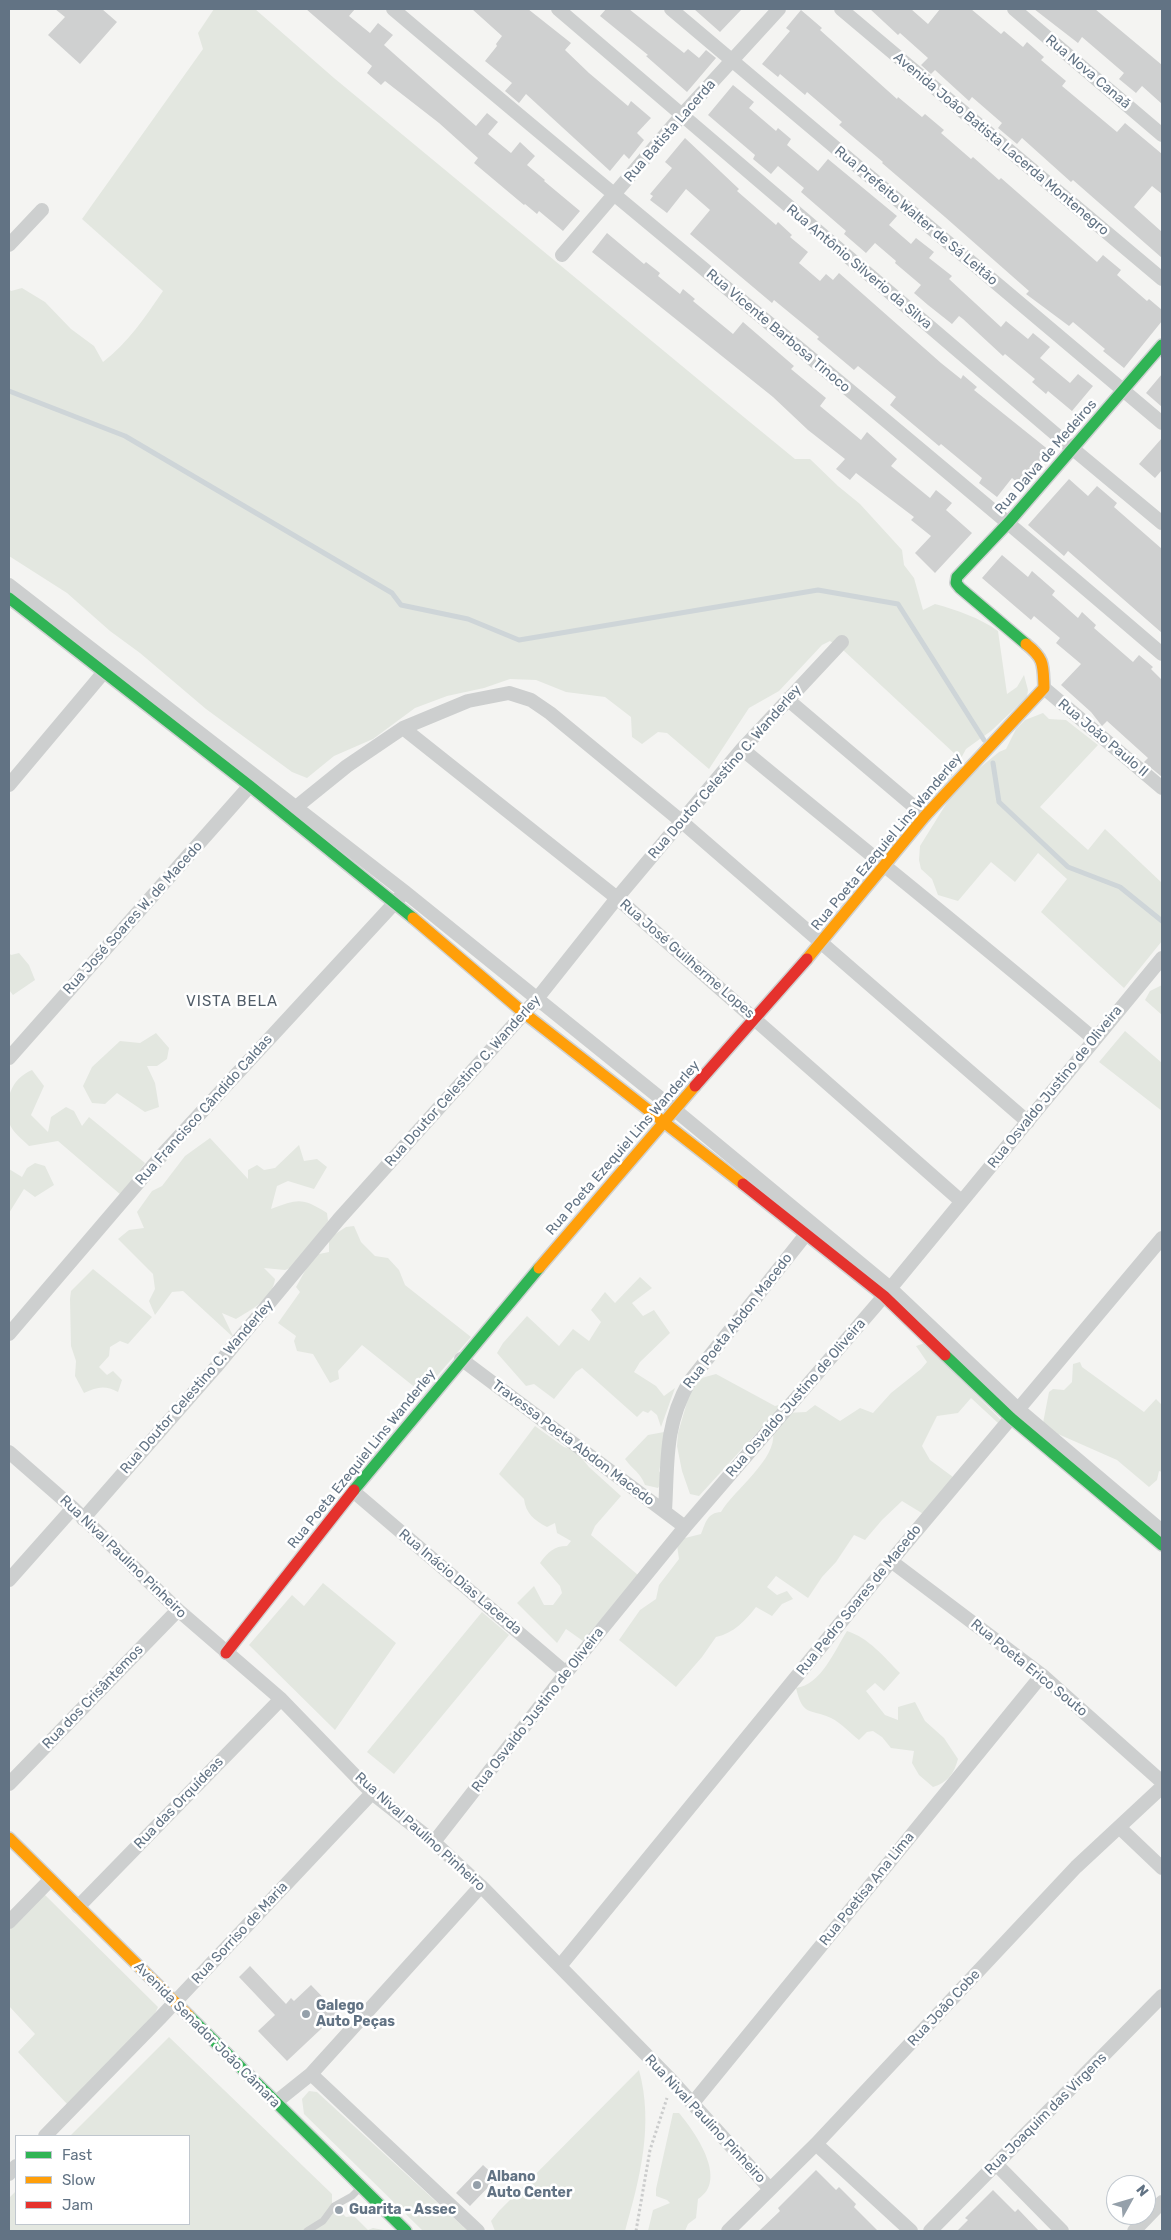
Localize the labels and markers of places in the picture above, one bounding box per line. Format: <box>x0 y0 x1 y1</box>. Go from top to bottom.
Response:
place label: Galego Auto Peças <box>316 1998 395 2030</box>
marker: Galego Auto Peças <box>300 2008 312 2020</box>
place label: Albano Auto Center <box>487 2169 572 2202</box>
marker: Albano Auto Center <box>471 2179 483 2191</box>
place label: Guarita - Assec <box>349 2202 456 2218</box>
marker: Guarita - Assec <box>333 2204 345 2216</box>

